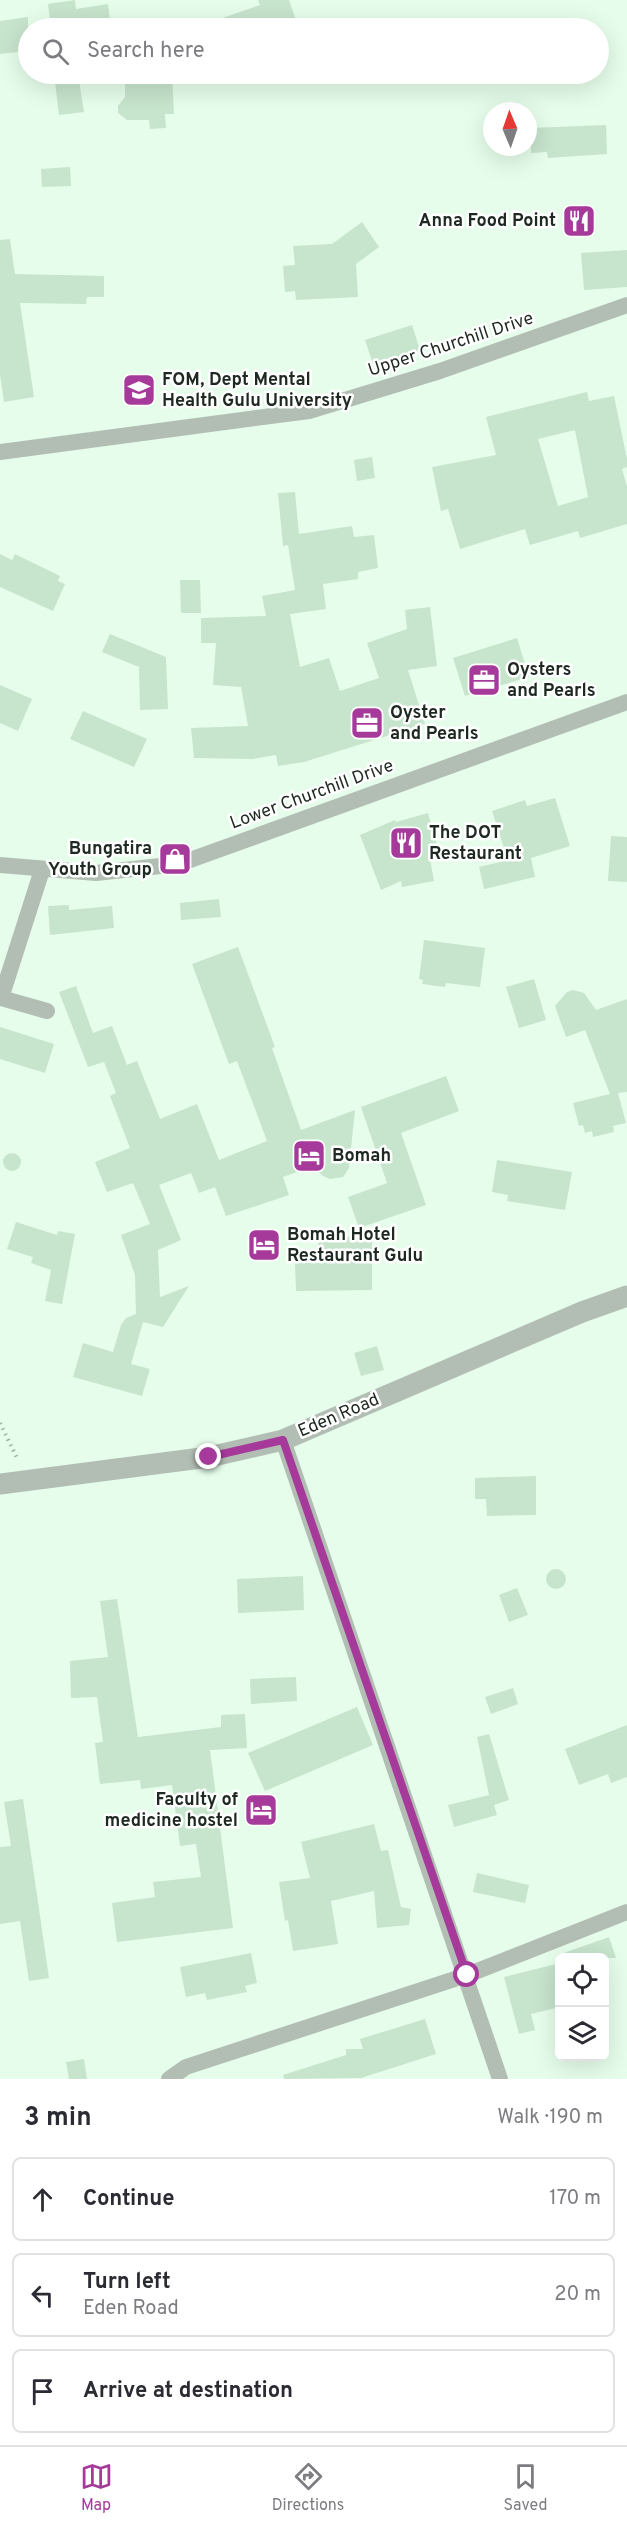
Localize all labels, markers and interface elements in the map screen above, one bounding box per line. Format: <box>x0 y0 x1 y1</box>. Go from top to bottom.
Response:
search box <box>18 18 609 84</box>
icon: search <box>39 35 72 68</box>
text: Search here <box>87 38 205 65</box>
north arrow <box>483 102 537 156</box>
restaurant icon: Anna Food Point <box>561 203 597 239</box>
place label: Anna Food Point <box>419 210 556 233</box>
street label: Upper Churchill Drive <box>365 307 537 383</box>
place label: FOM, Dept Mental Health Gulu University <box>162 369 352 413</box>
school or university icon: FOM, Dept Mental Health Gulu University <box>121 372 157 408</box>
place label: Oysters and Pearls <box>507 659 596 703</box>
office icon: Oysters and Pearls <box>466 662 502 698</box>
place label: Oyster and Pearls <box>390 702 479 746</box>
office icon: Oyster and Pearls <box>349 705 385 741</box>
street label: Lower Churchill Drive <box>227 755 397 835</box>
place label: The DOT Restaurant <box>429 822 522 866</box>
restaurant icon: The DOT Restaurant <box>388 825 424 861</box>
place label: Bungatira Youth Group <box>48 838 152 882</box>
shop icon: Bungatira Youth Group <box>157 841 193 877</box>
hotel icon: Bomah <box>291 1138 327 1174</box>
place label: Bomah <box>332 1145 391 1168</box>
place label: Bomah Hotel Restaurant Gulu <box>287 1224 423 1268</box>
hotel icon: Bomah Hotel Restaurant Gulu <box>246 1227 282 1263</box>
street label: Eden Road <box>295 1389 383 1443</box>
route end <box>195 1443 221 1469</box>
place label: Faculty of medicine hostel <box>105 1789 238 1833</box>
hotel icon: Faculty of medicine hostel <box>243 1792 279 1828</box>
map controls <box>555 1953 609 2061</box>
button: locate <box>555 1953 609 2007</box>
route start <box>453 1961 479 1987</box>
button: layers <box>555 2007 609 2061</box>
text: 3 min <box>24 2102 92 2135</box>
text: Walk · 190 m <box>497 2105 603 2131</box>
icon: ahead <box>26 2183 59 2216</box>
text: Continue <box>83 2186 174 2213</box>
text: 170 m <box>549 2186 601 2212</box>
text: Turn left <box>83 2269 171 2296</box>
icon: left <box>26 2279 59 2312</box>
text: 20 m <box>554 2282 601 2308</box>
text: Eden Road <box>83 2296 179 2322</box>
icon: arrive <box>26 2375 59 2408</box>
text: Arrive at destination <box>83 2378 293 2405</box>
tab: Map <box>80 2460 113 2516</box>
tab: Directions <box>272 2460 344 2516</box>
tab: Saved <box>503 2460 547 2516</box>

